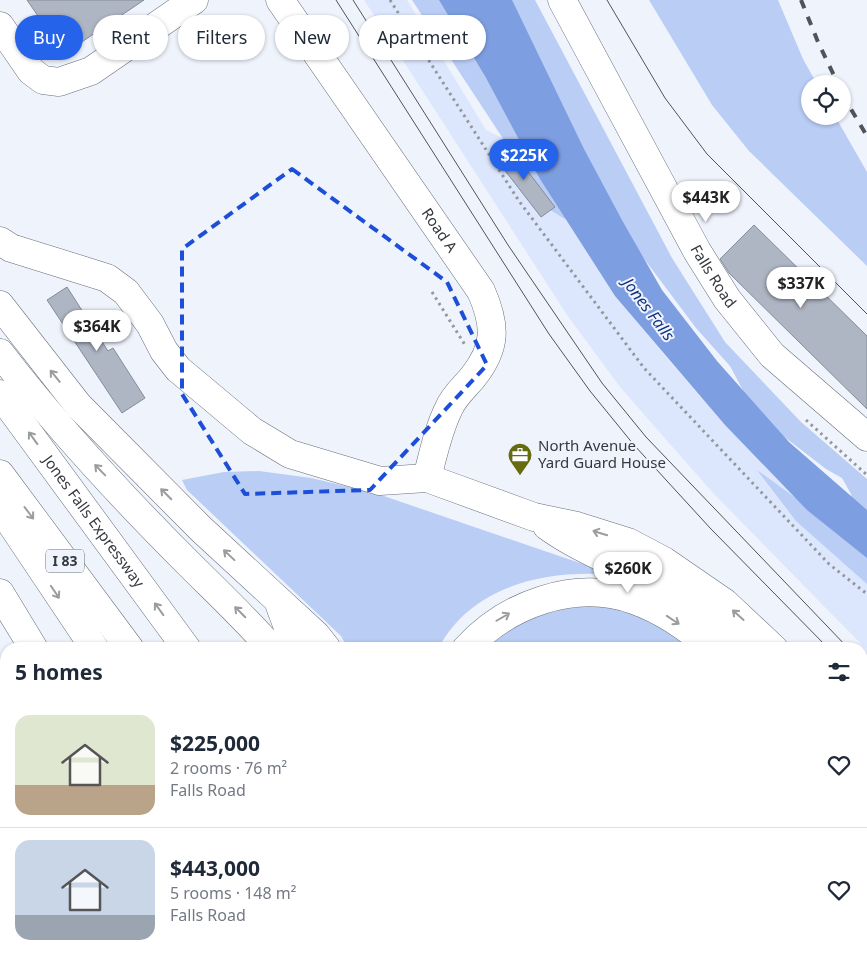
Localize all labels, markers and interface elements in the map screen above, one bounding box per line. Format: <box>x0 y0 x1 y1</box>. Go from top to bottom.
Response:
chip: Buy <box>15 15 83 60</box>
chip: Rent <box>93 15 168 60</box>
chip: Filters <box>178 15 265 60</box>
chip: New <box>275 15 349 60</box>
chip: Apartment <box>359 15 486 60</box>
map controls <box>801 75 851 125</box>
button: locate <box>801 75 851 125</box>
pin: $225K <box>489 138 559 181</box>
text: $225K <box>500 144 548 166</box>
pin: $443K <box>671 180 741 223</box>
text: $443K <box>682 186 730 208</box>
street label: Road A <box>418 204 463 256</box>
street label: Falls Road <box>686 241 741 312</box>
pin: $337K <box>766 266 836 309</box>
water label: Jones Falls <box>616 271 680 345</box>
text: $337K <box>777 272 825 294</box>
pin: $364K <box>62 310 132 352</box>
text: $364K <box>73 315 121 337</box>
one-way arrow <box>49 370 60 383</box>
one-way arrow <box>28 431 38 445</box>
place label: North Avenue Yard Guard House <box>538 435 666 472</box>
office icon: North Avenue Yard Guard House <box>507 442 533 476</box>
street label: Jones Falls Expressway <box>38 449 150 591</box>
one-way arrow <box>94 464 106 477</box>
one-way arrow <box>160 488 172 500</box>
one-way arrow <box>24 506 34 520</box>
one-way arrow <box>592 528 608 538</box>
one-way arrow <box>223 549 236 561</box>
road number: I 83 <box>46 550 84 572</box>
pin: $260K <box>593 552 663 594</box>
text: $260K <box>604 557 652 579</box>
one-way arrow <box>50 585 60 599</box>
one-way arrow <box>153 603 164 617</box>
one-way arrow <box>233 606 246 618</box>
one-way arrow <box>732 609 745 621</box>
one-way arrow <box>496 612 510 622</box>
one-way arrow <box>666 615 680 625</box>
text: 5 homes <box>15 658 103 686</box>
icon: filters <box>825 658 853 686</box>
text: $225,000 <box>170 729 260 757</box>
icon: home <box>55 735 115 795</box>
icon: heart <box>825 751 853 779</box>
text: 2 rooms · 76 m² <box>170 757 287 779</box>
text: Falls Road <box>170 779 246 801</box>
text: $443,000 <box>170 854 260 882</box>
icon: home <box>55 860 115 920</box>
icon: heart <box>825 876 853 904</box>
text: 5 rooms · 148 m² <box>170 882 296 904</box>
text: Falls Road <box>170 904 246 926</box>

